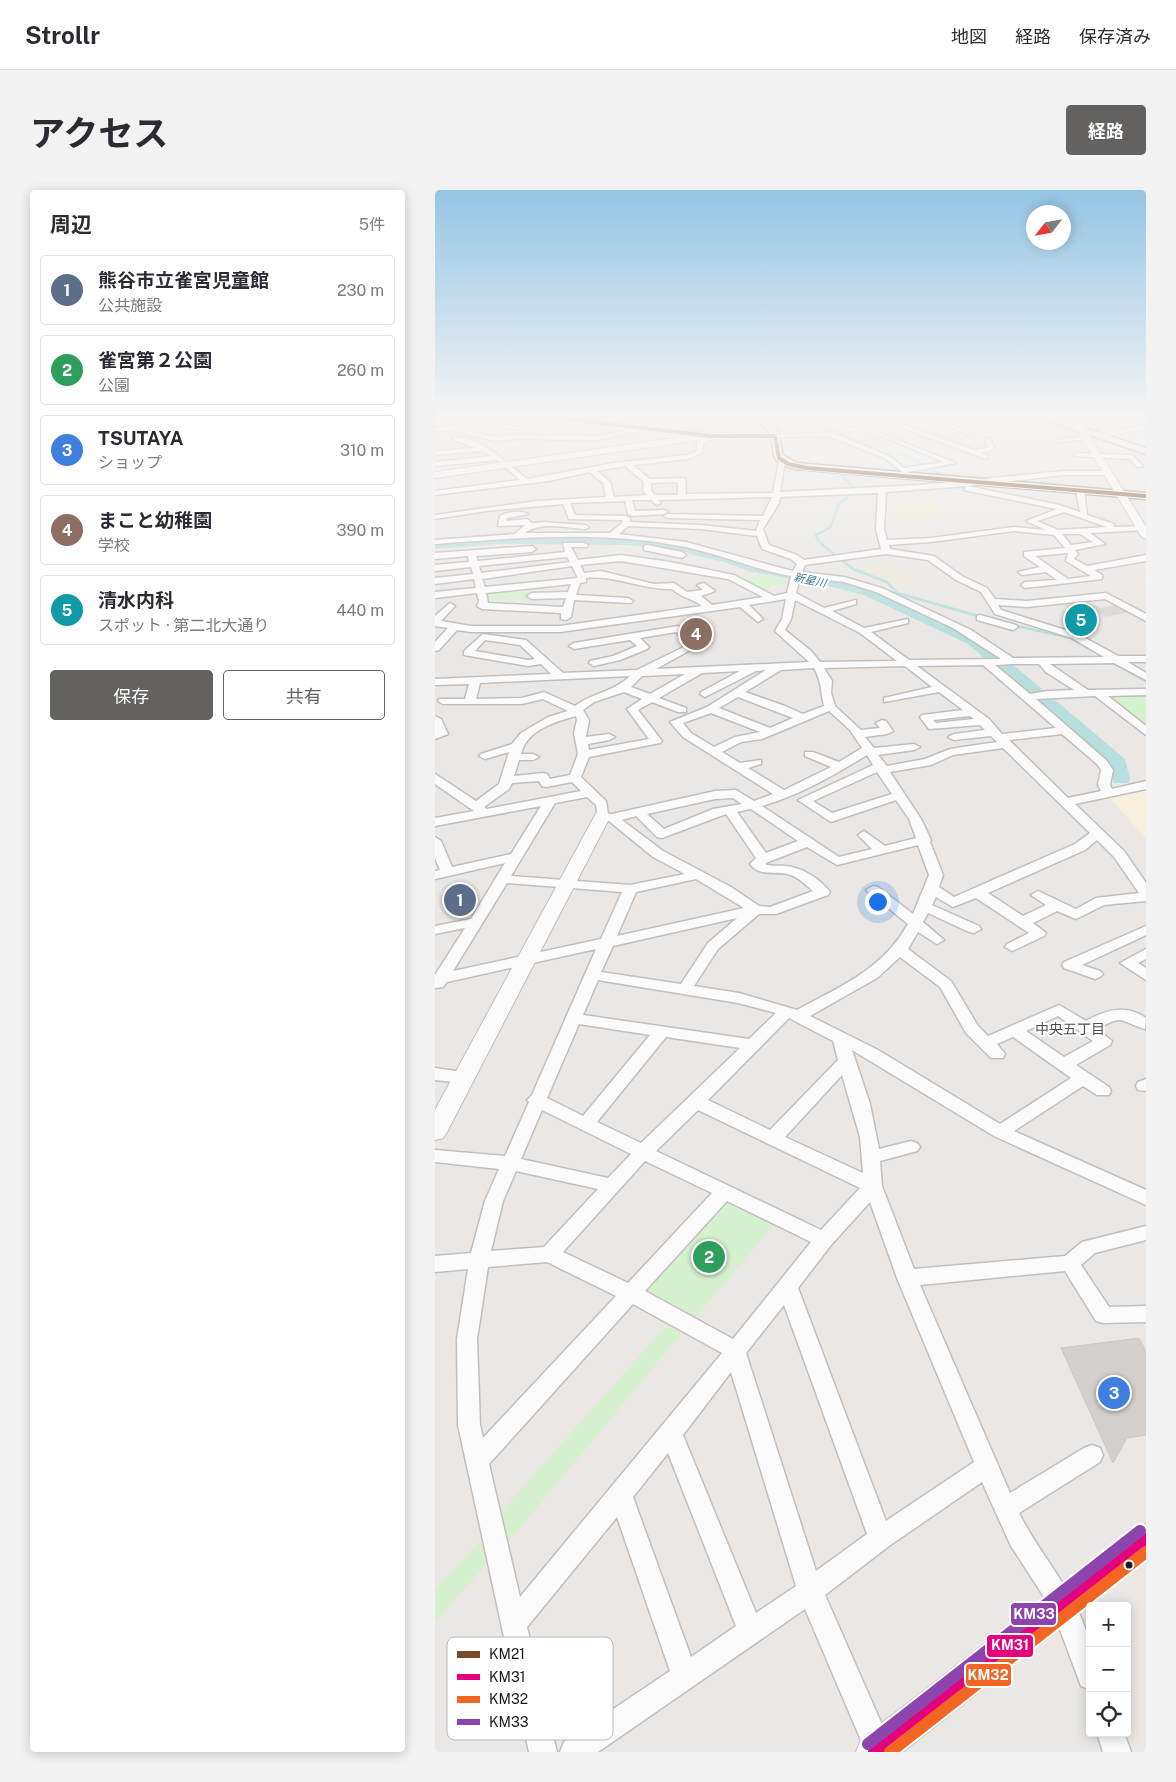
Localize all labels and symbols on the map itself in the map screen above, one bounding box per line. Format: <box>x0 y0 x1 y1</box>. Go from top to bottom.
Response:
north arrow <box>1026 205 1071 250</box>
water label: 新星川 <box>793 571 828 590</box>
pin: 5 <box>1065 601 1097 639</box>
pin: 4 <box>680 615 712 653</box>
pin: 1 <box>444 881 476 919</box>
your location <box>865 889 891 915</box>
district label: 中央五丁目 <box>1035 1021 1105 1037</box>
pin: 2 <box>693 1238 725 1276</box>
pin: 3 <box>1098 1374 1130 1412</box>
unlabelled marker <box>1124 1560 1134 1570</box>
line badge: KM33 <box>1010 1602 1057 1626</box>
text: KM33 <box>1013 1606 1055 1622</box>
line badge: KM31 <box>986 1634 1034 1658</box>
legend <box>447 1637 613 1740</box>
text: KM31 <box>991 1637 1029 1653</box>
text: KM21 <box>489 1646 525 1662</box>
line badge: KM32 <box>965 1663 1012 1687</box>
text: KM32 <box>967 1667 1009 1683</box>
text: KM31 <box>489 1669 525 1685</box>
text: KM32 <box>489 1691 528 1707</box>
text: KM33 <box>489 1714 529 1730</box>

